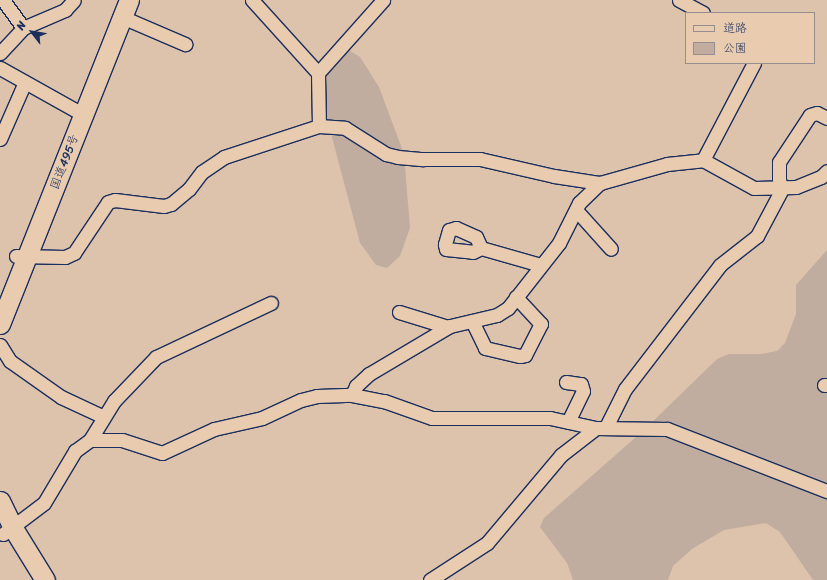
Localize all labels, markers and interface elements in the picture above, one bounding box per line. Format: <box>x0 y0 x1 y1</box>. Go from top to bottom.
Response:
north arrow <box>12 12 52 52</box>
legend <box>685 12 815 64</box>
text: N <box>11 17 31 34</box>
text: 道路 <box>723 17 747 39</box>
text: 公園 <box>723 37 747 59</box>
street label: 国道495号 <box>48 132 82 192</box>

